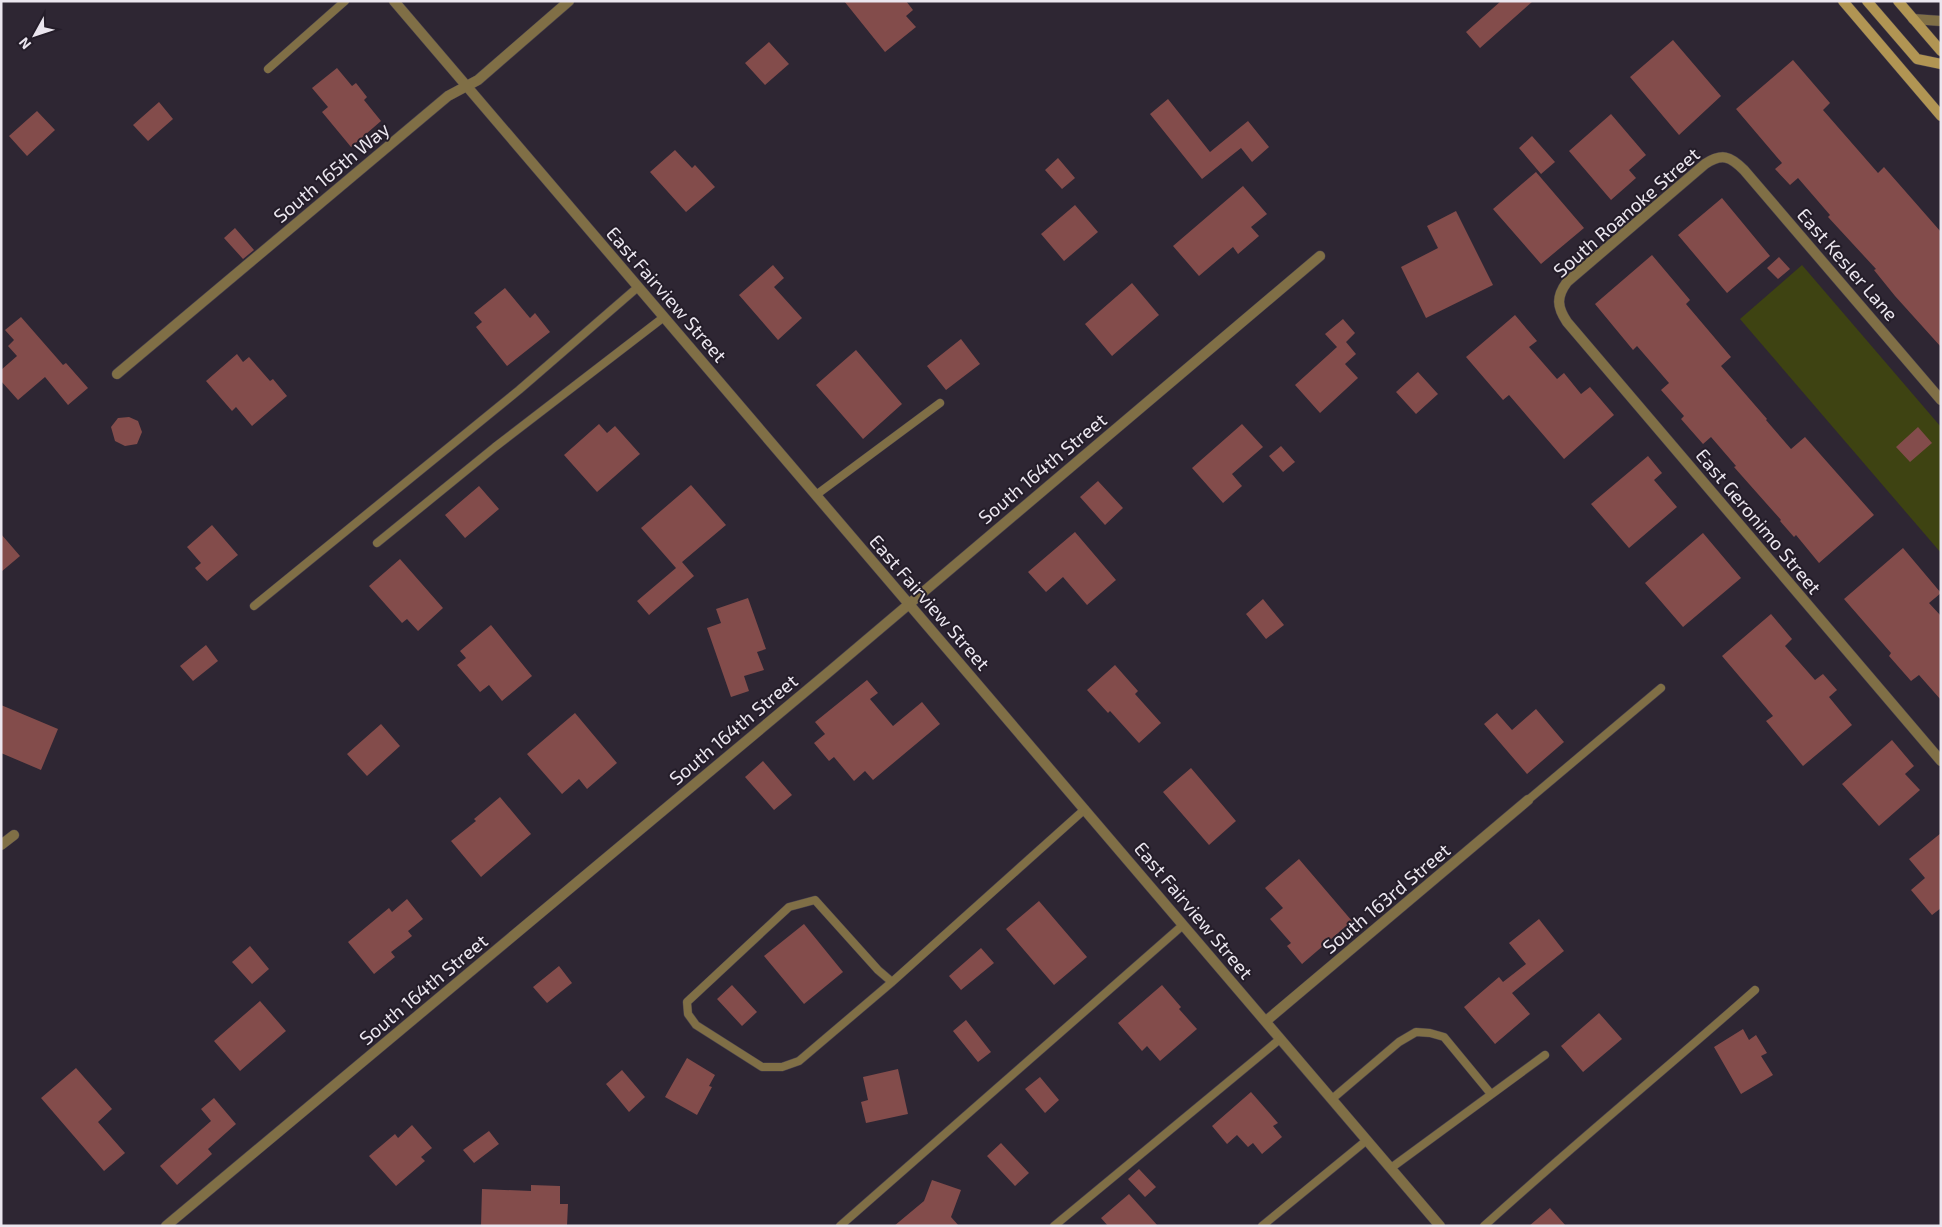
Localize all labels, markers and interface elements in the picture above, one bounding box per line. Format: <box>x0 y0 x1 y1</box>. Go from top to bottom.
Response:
north arrow <box>10 10 60 60</box>
text: N <box>15 34 34 53</box>
street label: South 165th Way <box>268 117 394 227</box>
street label: South Roanoke Street <box>1548 142 1704 282</box>
street label: East Kesler Lane <box>1793 203 1903 325</box>
street label: East Fairview Street <box>602 222 732 366</box>
street label: South 164th Street <box>973 408 1111 528</box>
street label: East Geronimo Street <box>1691 444 1827 598</box>
street label: East Fairview Street <box>865 530 995 674</box>
street label: South 164th Street <box>664 669 802 789</box>
street label: East Fairview Street <box>1130 837 1258 983</box>
street label: South 163rd Street <box>1318 838 1454 958</box>
street label: South 164th Street <box>354 929 492 1049</box>

